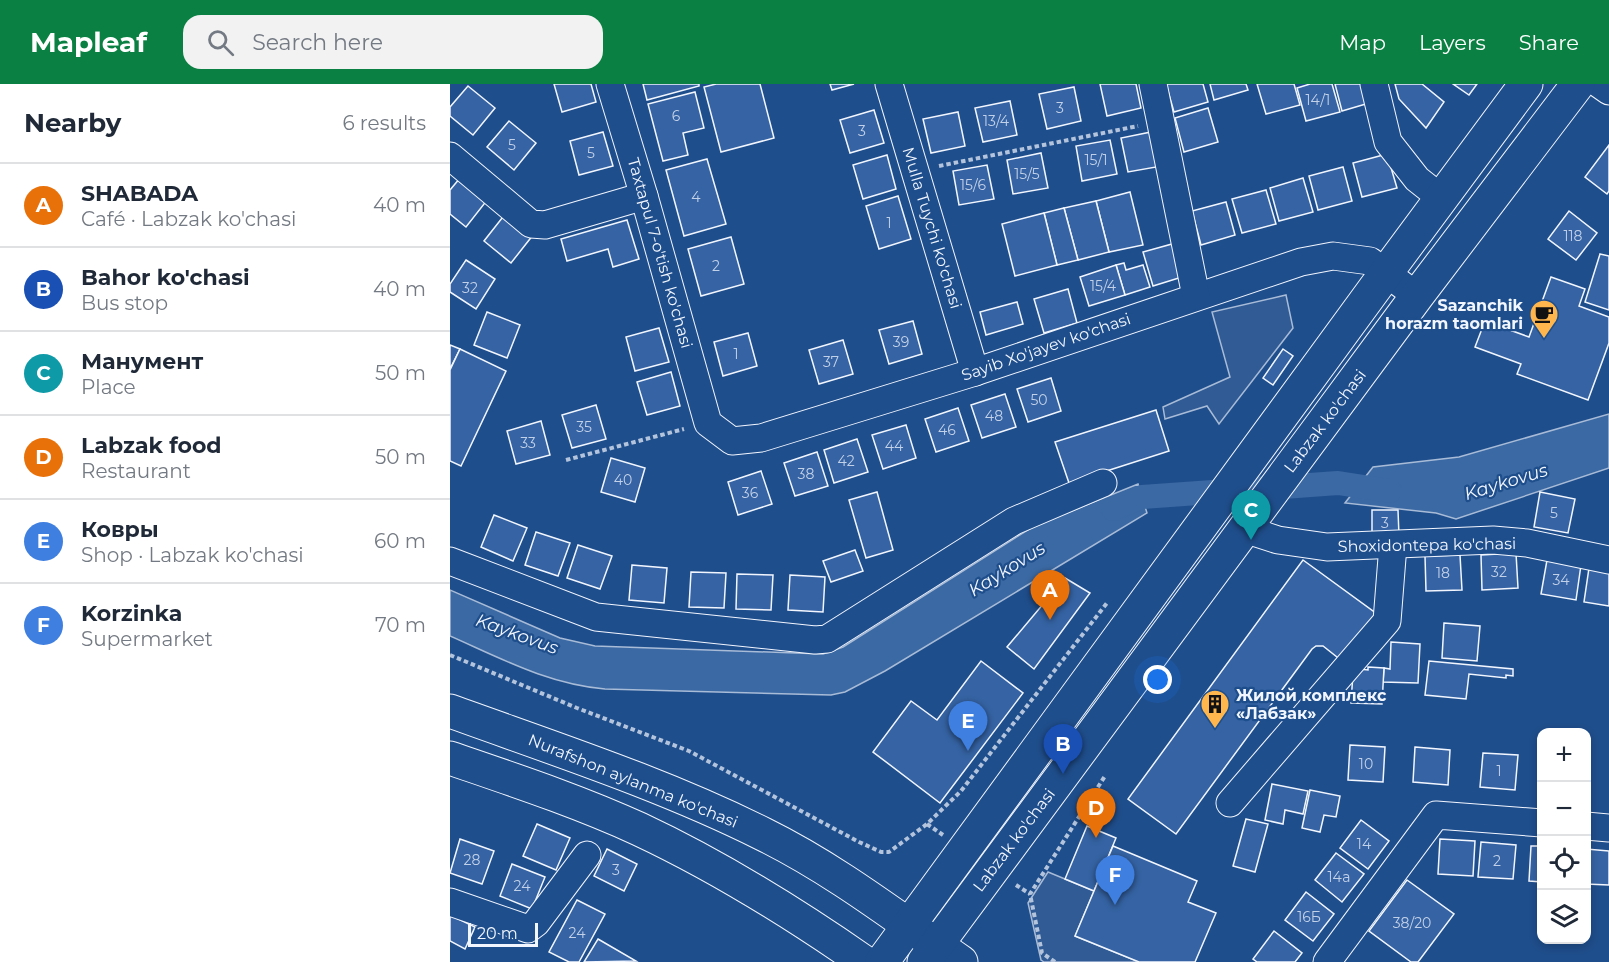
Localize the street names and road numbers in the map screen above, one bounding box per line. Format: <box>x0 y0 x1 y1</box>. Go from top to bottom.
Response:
street label: Mulla Tuychi ko'chasi <box>898 145 966 311</box>
street label: Taxtapul 7-o'tish ko'chasi <box>624 156 696 350</box>
street label: Sayib Xo'jayev ko'chasi <box>959 309 1133 385</box>
street label: Labzak ko'chasi <box>1280 366 1370 476</box>
street label: Shoxidontepa ko'chasi <box>1338 534 1516 556</box>
street label: Nurafshon aylanma ko'chasi <box>525 730 741 832</box>
street label: Labzak ko'chasi <box>969 785 1059 895</box>

